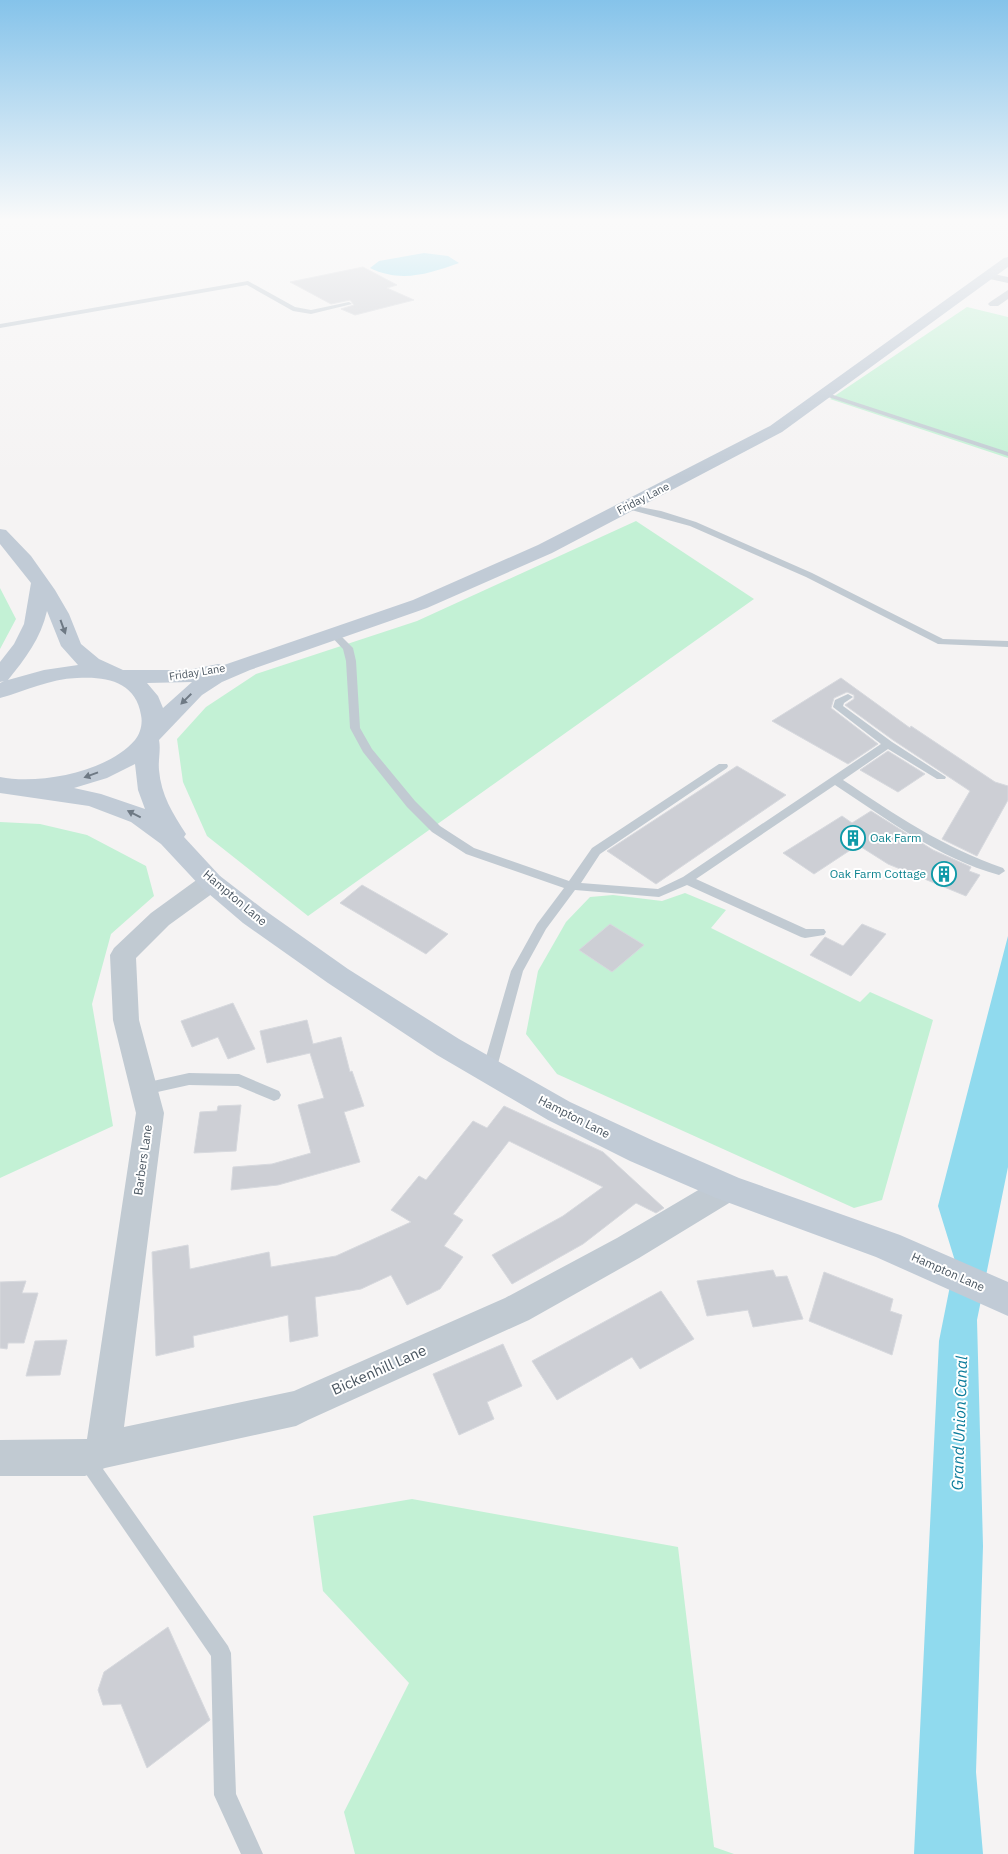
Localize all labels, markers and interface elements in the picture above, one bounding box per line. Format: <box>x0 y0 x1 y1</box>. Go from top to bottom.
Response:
street label: Friday Lane <box>615 479 671 517</box>
one-way arrow <box>59 620 67 635</box>
street label: Friday Lane <box>168 661 226 683</box>
one-way arrow <box>180 692 192 704</box>
one-way arrow <box>83 771 98 779</box>
one-way arrow <box>127 810 142 818</box>
building icon: Oak Farm <box>840 825 866 851</box>
place label: Oak Farm <box>870 830 922 845</box>
building icon: Oak Farm Cottage <box>931 861 957 887</box>
place label: Oak Farm Cottage <box>830 866 926 881</box>
street label: Hampton Lane <box>200 867 271 929</box>
street label: Hampton Lane <box>536 1092 613 1141</box>
street label: Barbers Lane <box>130 1123 155 1196</box>
street label: Hampton Lane <box>909 1249 988 1295</box>
street label: Bickenhill Lane <box>328 1340 429 1399</box>
water label: Grand Union Canal <box>947 1355 971 1491</box>

